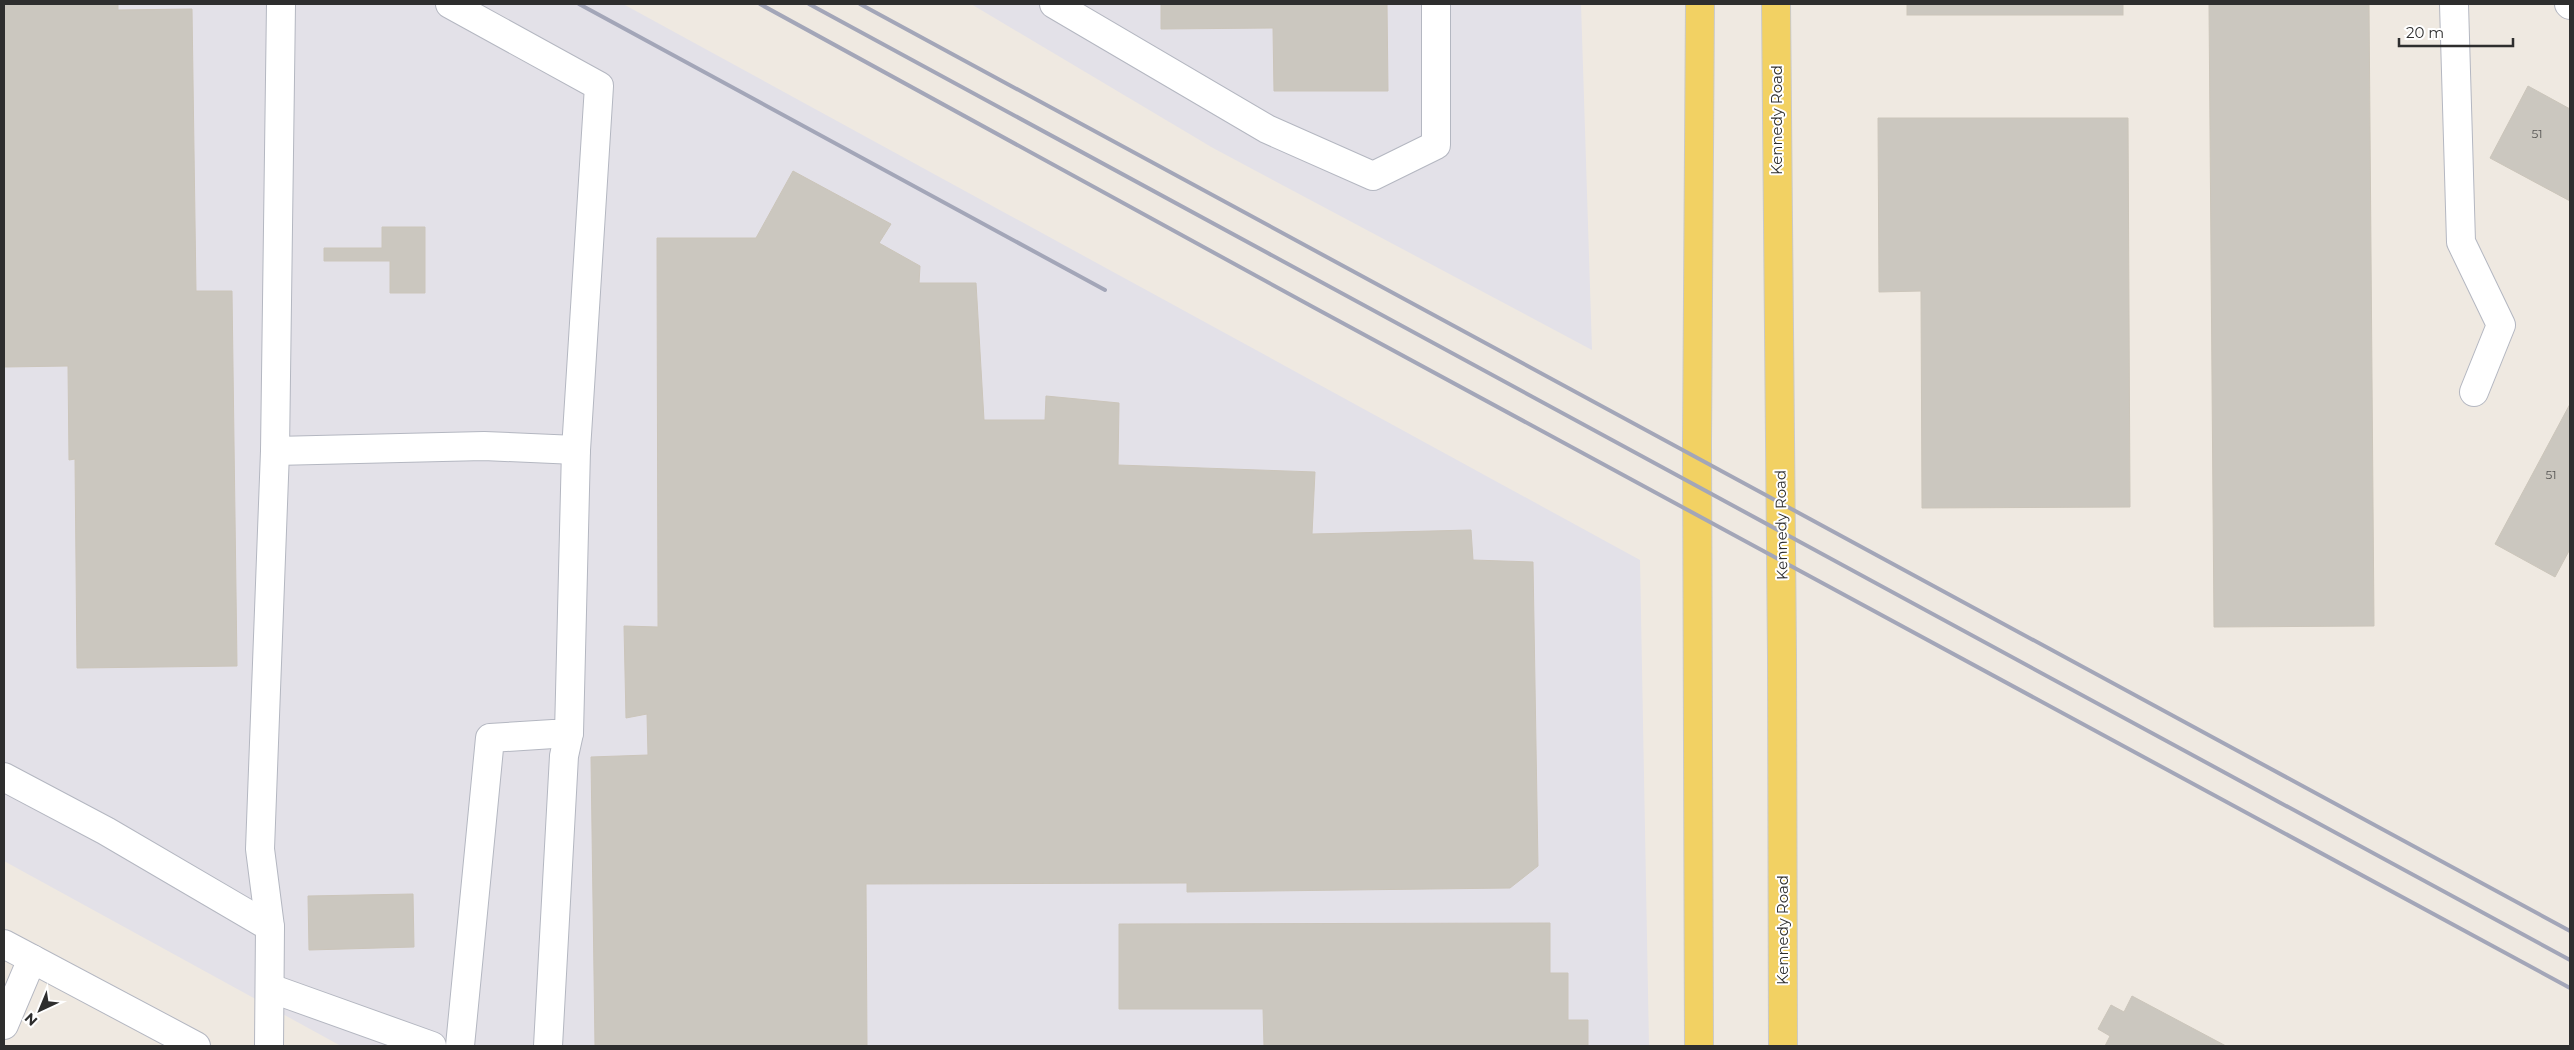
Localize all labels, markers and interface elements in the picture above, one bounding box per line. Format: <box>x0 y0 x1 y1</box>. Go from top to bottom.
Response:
scale bar <box>2399 15 2513 47</box>
text: 20 m <box>2406 23 2444 42</box>
street label: Kennedy Road <box>1767 65 1786 175</box>
house number: 51 <box>2531 126 2543 141</box>
house number: 51 <box>2545 467 2557 482</box>
street label: Kennedy Road <box>1771 470 1791 580</box>
street label: Kennedy Road <box>1773 875 1792 985</box>
north arrow <box>15 985 65 1035</box>
text: N <box>21 1009 41 1030</box>

